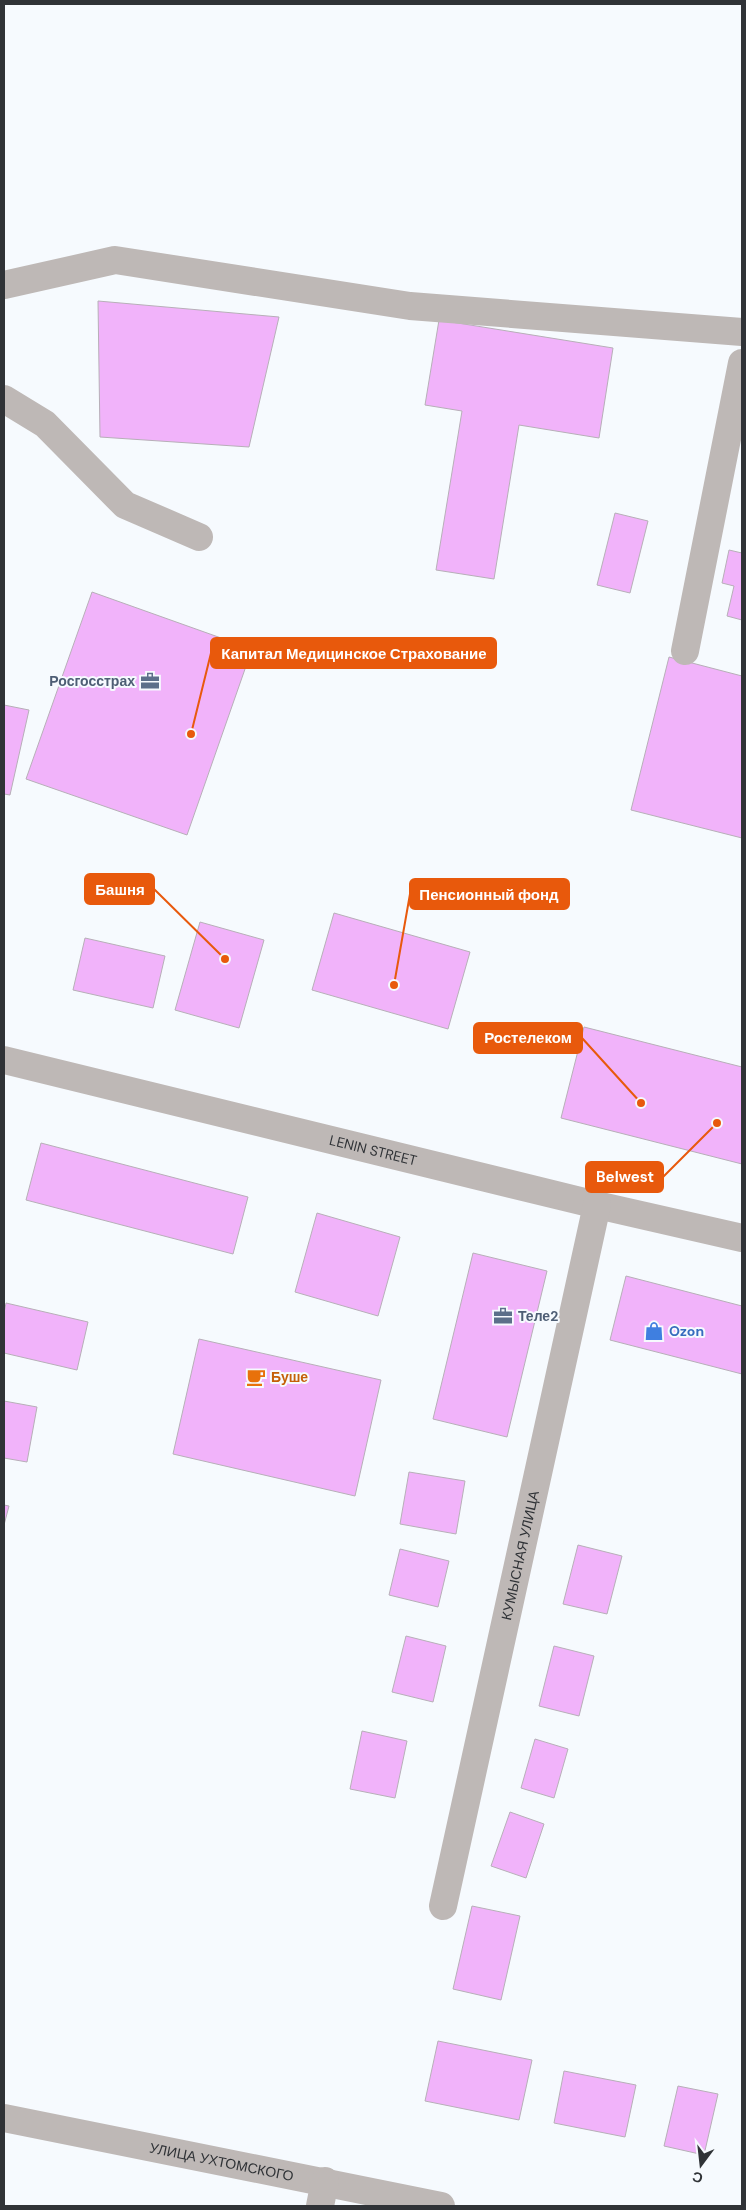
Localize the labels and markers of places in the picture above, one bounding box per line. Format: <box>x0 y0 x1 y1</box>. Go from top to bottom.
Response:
callout: Капитал Медицинское Страхование <box>211 638 496 668</box>
office icon: Росгосстрах <box>139 670 161 692</box>
place label: Росгосстрах <box>49 672 135 690</box>
callout: Башня <box>85 874 154 904</box>
callout: Пенсионный фонд <box>410 879 569 909</box>
callout: Ростелеком <box>474 1023 582 1053</box>
callout: Belwest <box>586 1162 663 1192</box>
office icon: Теле2 <box>492 1305 514 1327</box>
place label: Теле2 <box>518 1307 558 1325</box>
shop icon: Ozon <box>643 1320 665 1342</box>
place label: Ozon <box>669 1322 704 1340</box>
cafe icon: Буше <box>245 1366 267 1388</box>
place label: Буше <box>271 1368 308 1386</box>

